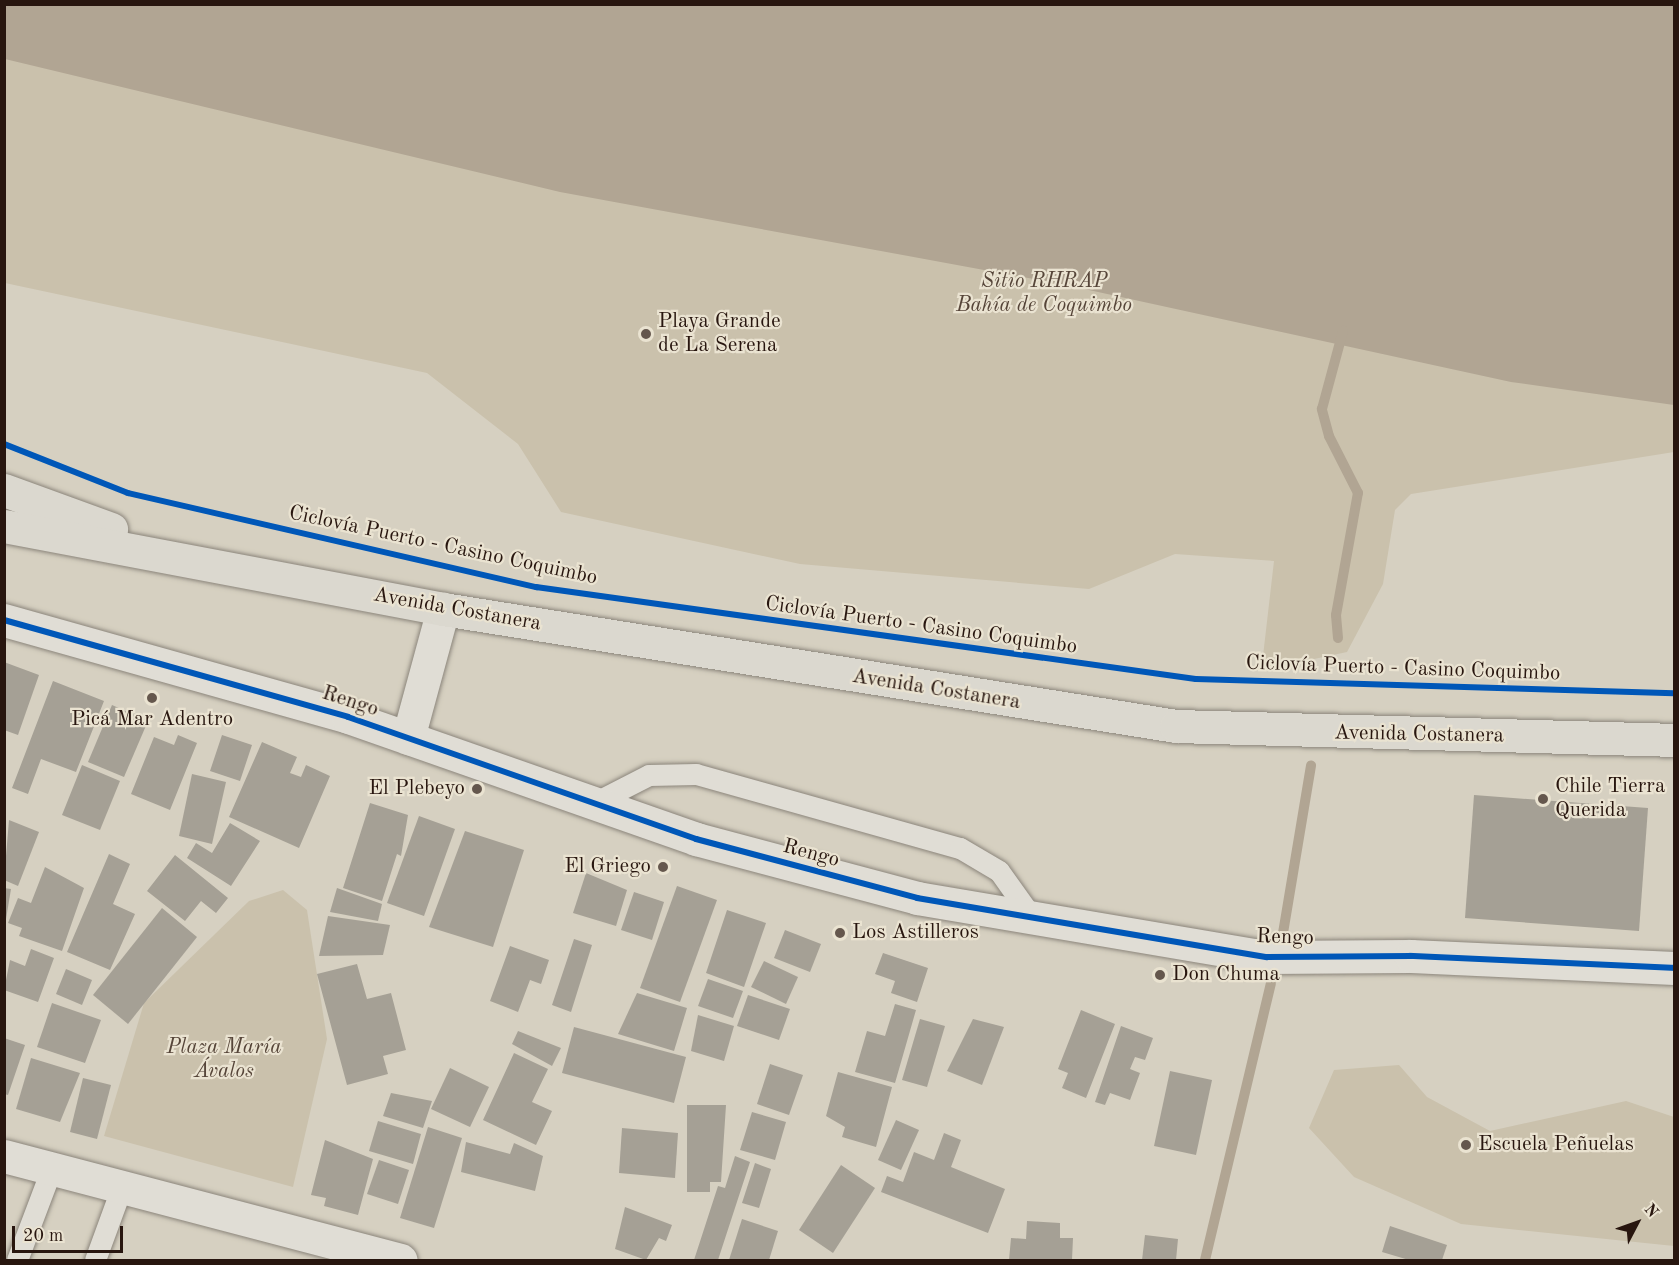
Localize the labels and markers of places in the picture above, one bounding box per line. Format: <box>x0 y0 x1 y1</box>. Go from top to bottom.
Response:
place label: Playa Grande de La Serena <box>658 309 781 359</box>
marker: Playa Grande de La Serena <box>639 327 653 341</box>
marker: Picá Mar Adentro <box>145 691 159 705</box>
place label: Picá Mar Adentro <box>71 707 233 733</box>
place label: Chile Tierra Querida <box>1555 774 1665 824</box>
place label: El Plebeyo <box>368 776 465 802</box>
marker: El Plebeyo <box>470 782 484 796</box>
marker: Chile Tierra Querida <box>1536 792 1550 806</box>
place label: El Griego <box>564 854 651 880</box>
marker: El Griego <box>656 860 670 874</box>
place label: Los Astilleros <box>852 920 979 946</box>
marker: Los Astilleros <box>833 926 847 940</box>
place label: Don Chuma <box>1172 962 1280 988</box>
marker: Don Chuma <box>1153 968 1167 982</box>
place label: Escuela Peñuelas <box>1478 1132 1634 1158</box>
marker: Escuela Peñuelas <box>1459 1138 1473 1152</box>

